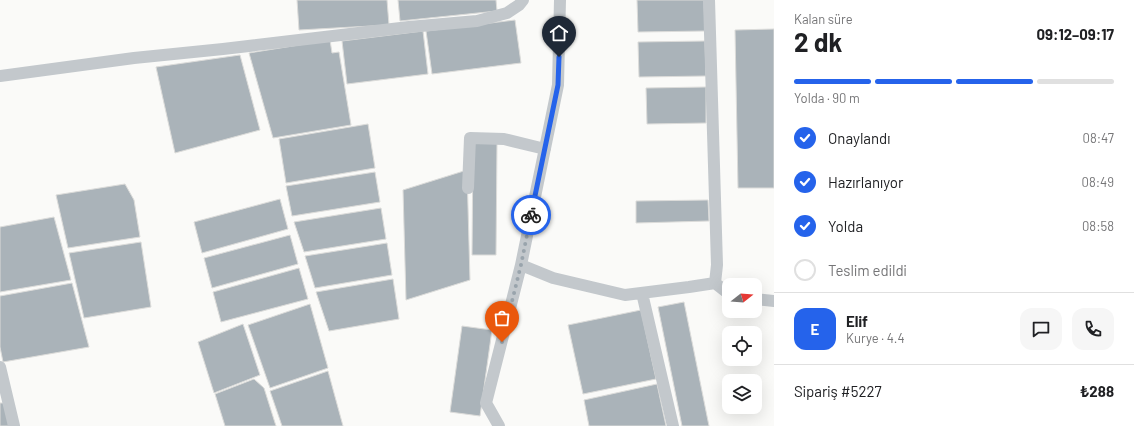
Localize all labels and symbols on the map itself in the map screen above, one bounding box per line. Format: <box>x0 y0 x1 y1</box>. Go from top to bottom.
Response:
pin <box>542 16 576 57</box>
courier <box>511 195 551 235</box>
north arrow <box>722 278 762 318</box>
pin <box>485 301 519 342</box>

